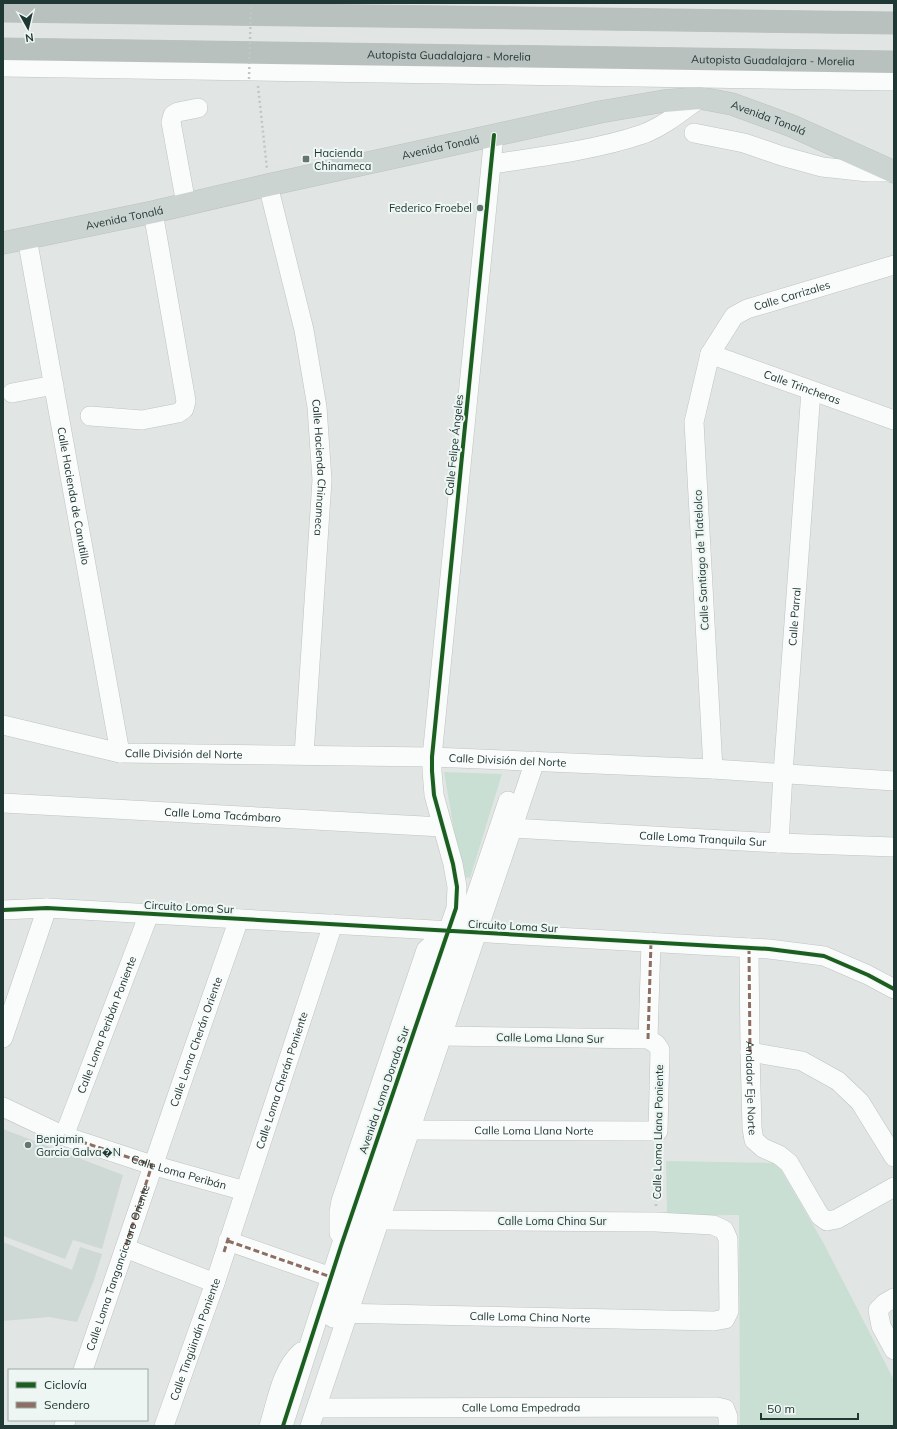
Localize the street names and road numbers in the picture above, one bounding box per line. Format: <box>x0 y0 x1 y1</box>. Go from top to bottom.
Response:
street label: Autopista Guadalajara - Morelia <box>367 47 531 64</box>
street label: Autopista Guadalajara - Morelia <box>691 52 855 68</box>
street label: Avenida Tonalá <box>729 97 808 138</box>
street label: Avenida Tonalá <box>400 132 481 162</box>
street label: Avenida Tonalá <box>84 203 165 233</box>
street label: Calle Carrizales <box>752 278 832 314</box>
street label: Calle Trincheras <box>762 367 843 407</box>
street label: Calle Felipe Ángeles <box>442 394 466 496</box>
street label: Calle Hacienda Chinameca <box>309 398 329 536</box>
street label: Calle Hacienda de Canutillo <box>54 426 93 566</box>
street label: Calle Santiago de Tlatelolco <box>690 489 712 631</box>
street label: Calle Parral <box>785 587 804 646</box>
street label: Calle División del Norte <box>125 746 243 762</box>
street label: Calle División del Norte <box>448 751 567 770</box>
street label: Calle Loma Tacámbaro <box>164 805 281 825</box>
street label: Calle Loma Tranquila Sur <box>639 828 767 849</box>
street label: Circuito Loma Sur <box>144 898 234 916</box>
street label: Circuito Loma Sur <box>468 917 558 935</box>
street label: Calle Loma Peribán Poniente <box>74 954 139 1096</box>
street label: Calle Loma Cherán Oriente <box>167 975 225 1109</box>
street label: Calle Loma Cherán Poniente <box>252 1010 311 1151</box>
street label: Avenida Loma Dorada Sur <box>356 1024 412 1156</box>
street label: Calle Loma Llana Sur <box>496 1030 604 1046</box>
street label: Andador Eje Norte <box>743 1041 760 1136</box>
street label: Calle Loma Llana Poniente <box>650 1064 666 1200</box>
street label: Calle Loma Llana Norte <box>474 1123 594 1138</box>
street label: Calle Loma Peribán <box>129 1152 228 1193</box>
street label: Calle Loma Tangancicuaro Oriente <box>83 1183 153 1353</box>
street label: Calle Loma China Sur <box>497 1214 607 1228</box>
street label: Calle Tingüindín Poniente <box>167 1276 223 1402</box>
street label: Calle Loma China Norte <box>470 1309 590 1325</box>
street label: Calle Loma Empedrada <box>462 1400 580 1415</box>

